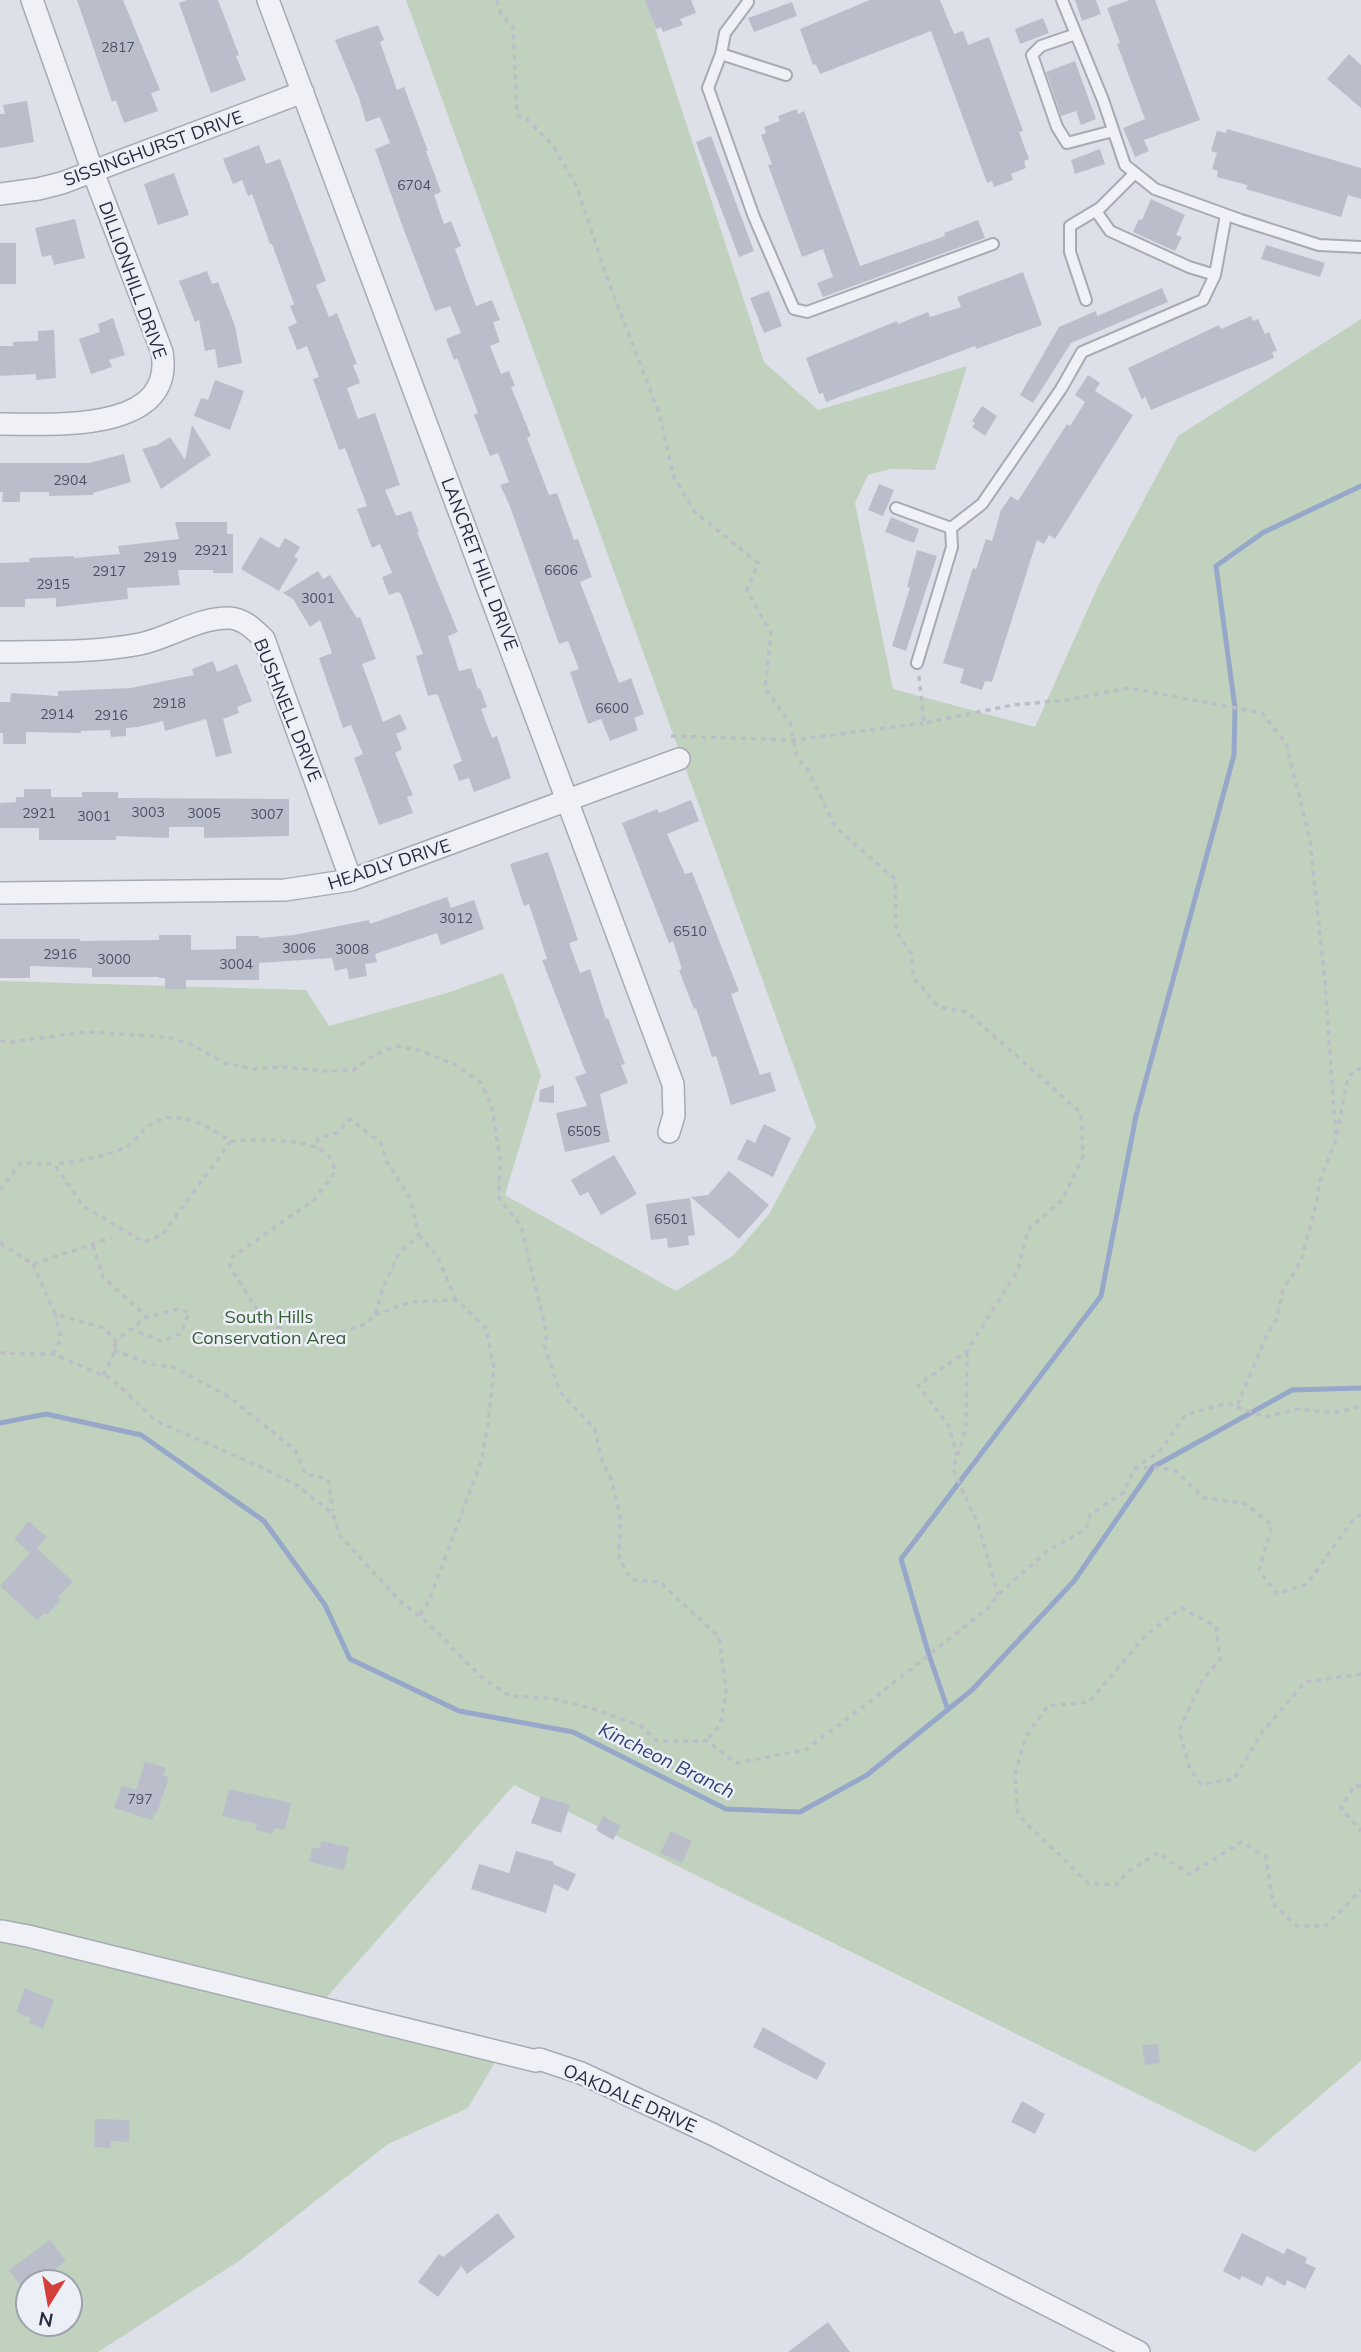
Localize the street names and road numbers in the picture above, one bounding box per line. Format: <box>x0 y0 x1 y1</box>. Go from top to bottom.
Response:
street label: SISSINGHURST DRIVE <box>60 105 246 191</box>
street label: DILLIONHILL DRIVE <box>94 198 172 362</box>
street label: LANCRET HILL DRIVE <box>436 474 524 654</box>
street label: BUSHNELL DRIVE <box>249 635 327 785</box>
street label: HEADLY DRIVE <box>325 833 453 895</box>
street label: OAKDALE DRIVE <box>560 2058 700 2138</box>

